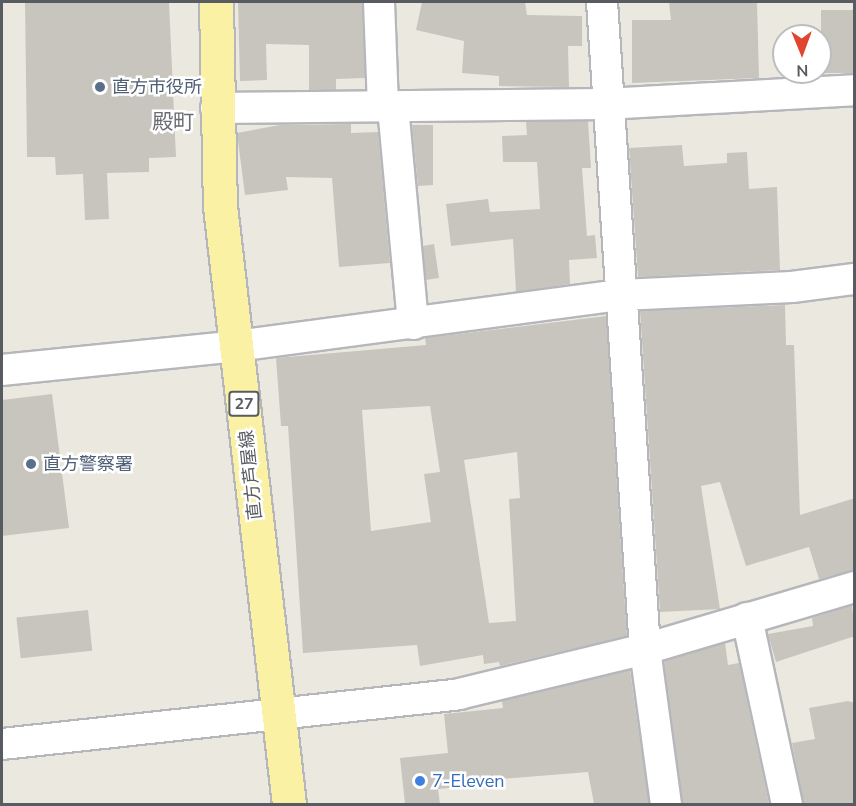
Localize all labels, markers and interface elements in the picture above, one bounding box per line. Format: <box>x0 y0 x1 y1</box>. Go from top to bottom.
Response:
north arrow <box>772 24 832 84</box>
text: N <box>796 59 808 81</box>
place label: 直方市役所 <box>112 76 202 98</box>
marker: 直方市役所 <box>93 80 107 94</box>
district label: 殿町 <box>152 109 194 135</box>
road number: 27 <box>228 391 260 417</box>
street label: 直方芦屋線 <box>236 429 266 521</box>
place label: 直方警察署 <box>43 453 133 475</box>
marker: 直方警察署 <box>24 457 38 471</box>
place label: 7-Eleven <box>432 770 505 792</box>
marker: 7-Eleven <box>413 774 427 788</box>

